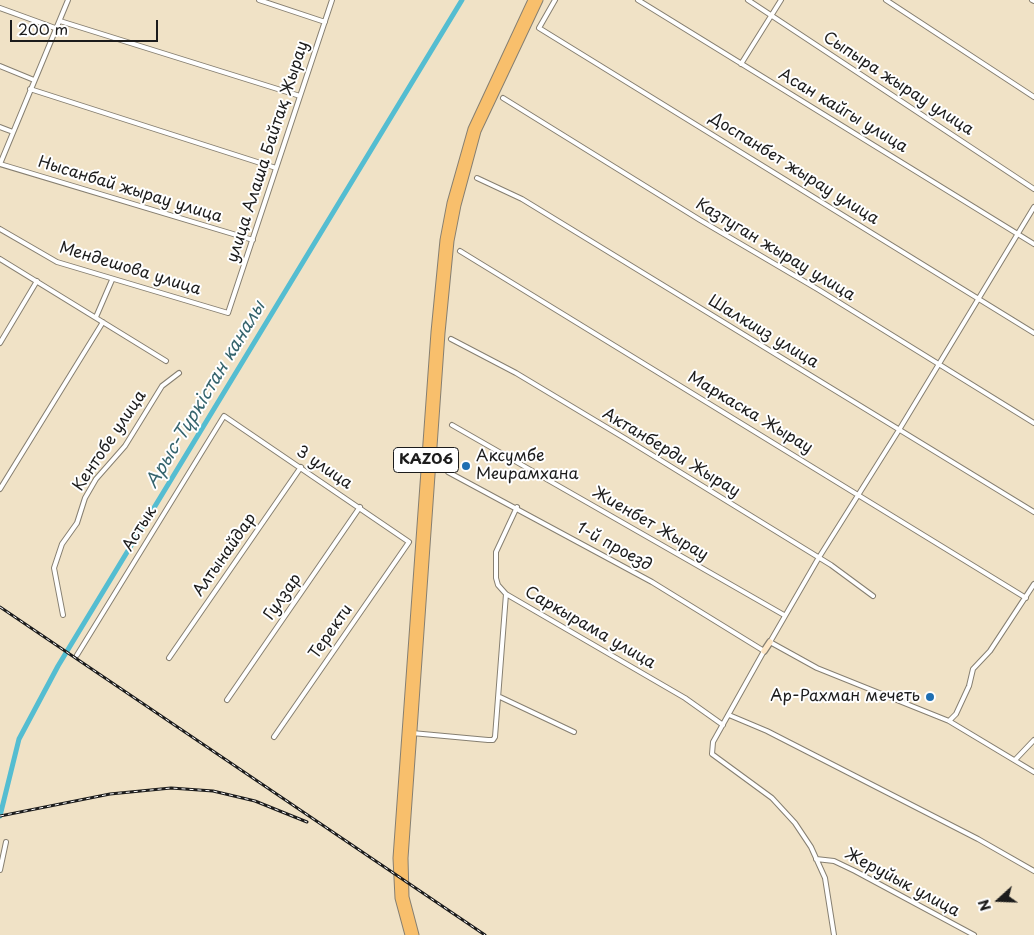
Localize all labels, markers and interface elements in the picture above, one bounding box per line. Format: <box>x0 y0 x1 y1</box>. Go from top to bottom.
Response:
scale bar <box>12 10 160 42</box>
text: 200 m <box>18 17 68 40</box>
street label: Сыпыра жырау улица <box>819 28 977 140</box>
street label: улица Алаша Байтақ Жырау <box>223 39 313 265</box>
street label: Асан кайгы улица <box>775 65 911 157</box>
street label: Доспанбет жырау улица <box>706 109 882 229</box>
street label: Нысанбай жырау улица <box>35 153 225 227</box>
street label: Казтуган жырау улица <box>692 195 858 305</box>
street label: Мендешова улица <box>57 238 203 300</box>
street label: Шалкииз улица <box>704 291 822 373</box>
water label: Арыс-Түркістан каналы <box>142 298 270 492</box>
street label: Маркаска Жырау <box>684 368 816 458</box>
street label: Кентобе улица <box>69 387 151 495</box>
street label: Актанберди Жырау <box>599 404 743 502</box>
street label: 3 улица <box>292 442 356 494</box>
place label: Аксумбе Меирамхана <box>476 447 579 485</box>
road number: KАZ06 <box>394 448 458 472</box>
marker: Аксумбе Меирамхана <box>460 460 472 472</box>
street label: Жиенбет Жырау <box>589 483 711 565</box>
street label: Астык <box>119 503 161 555</box>
street label: Алтынайдар <box>189 510 261 600</box>
street label: 1-й проезд <box>573 518 655 576</box>
street label: Гулзар <box>260 570 306 624</box>
street label: Саркырама улица <box>521 583 659 673</box>
street label: Теректи <box>305 601 357 663</box>
place label: Ар-Рахман мечеть <box>770 687 920 707</box>
marker: Ар-Рахман мечеть <box>924 691 936 703</box>
street label: Жеруйык улица <box>841 845 963 921</box>
north arrow <box>974 875 1024 925</box>
text: N <box>973 896 996 914</box>

